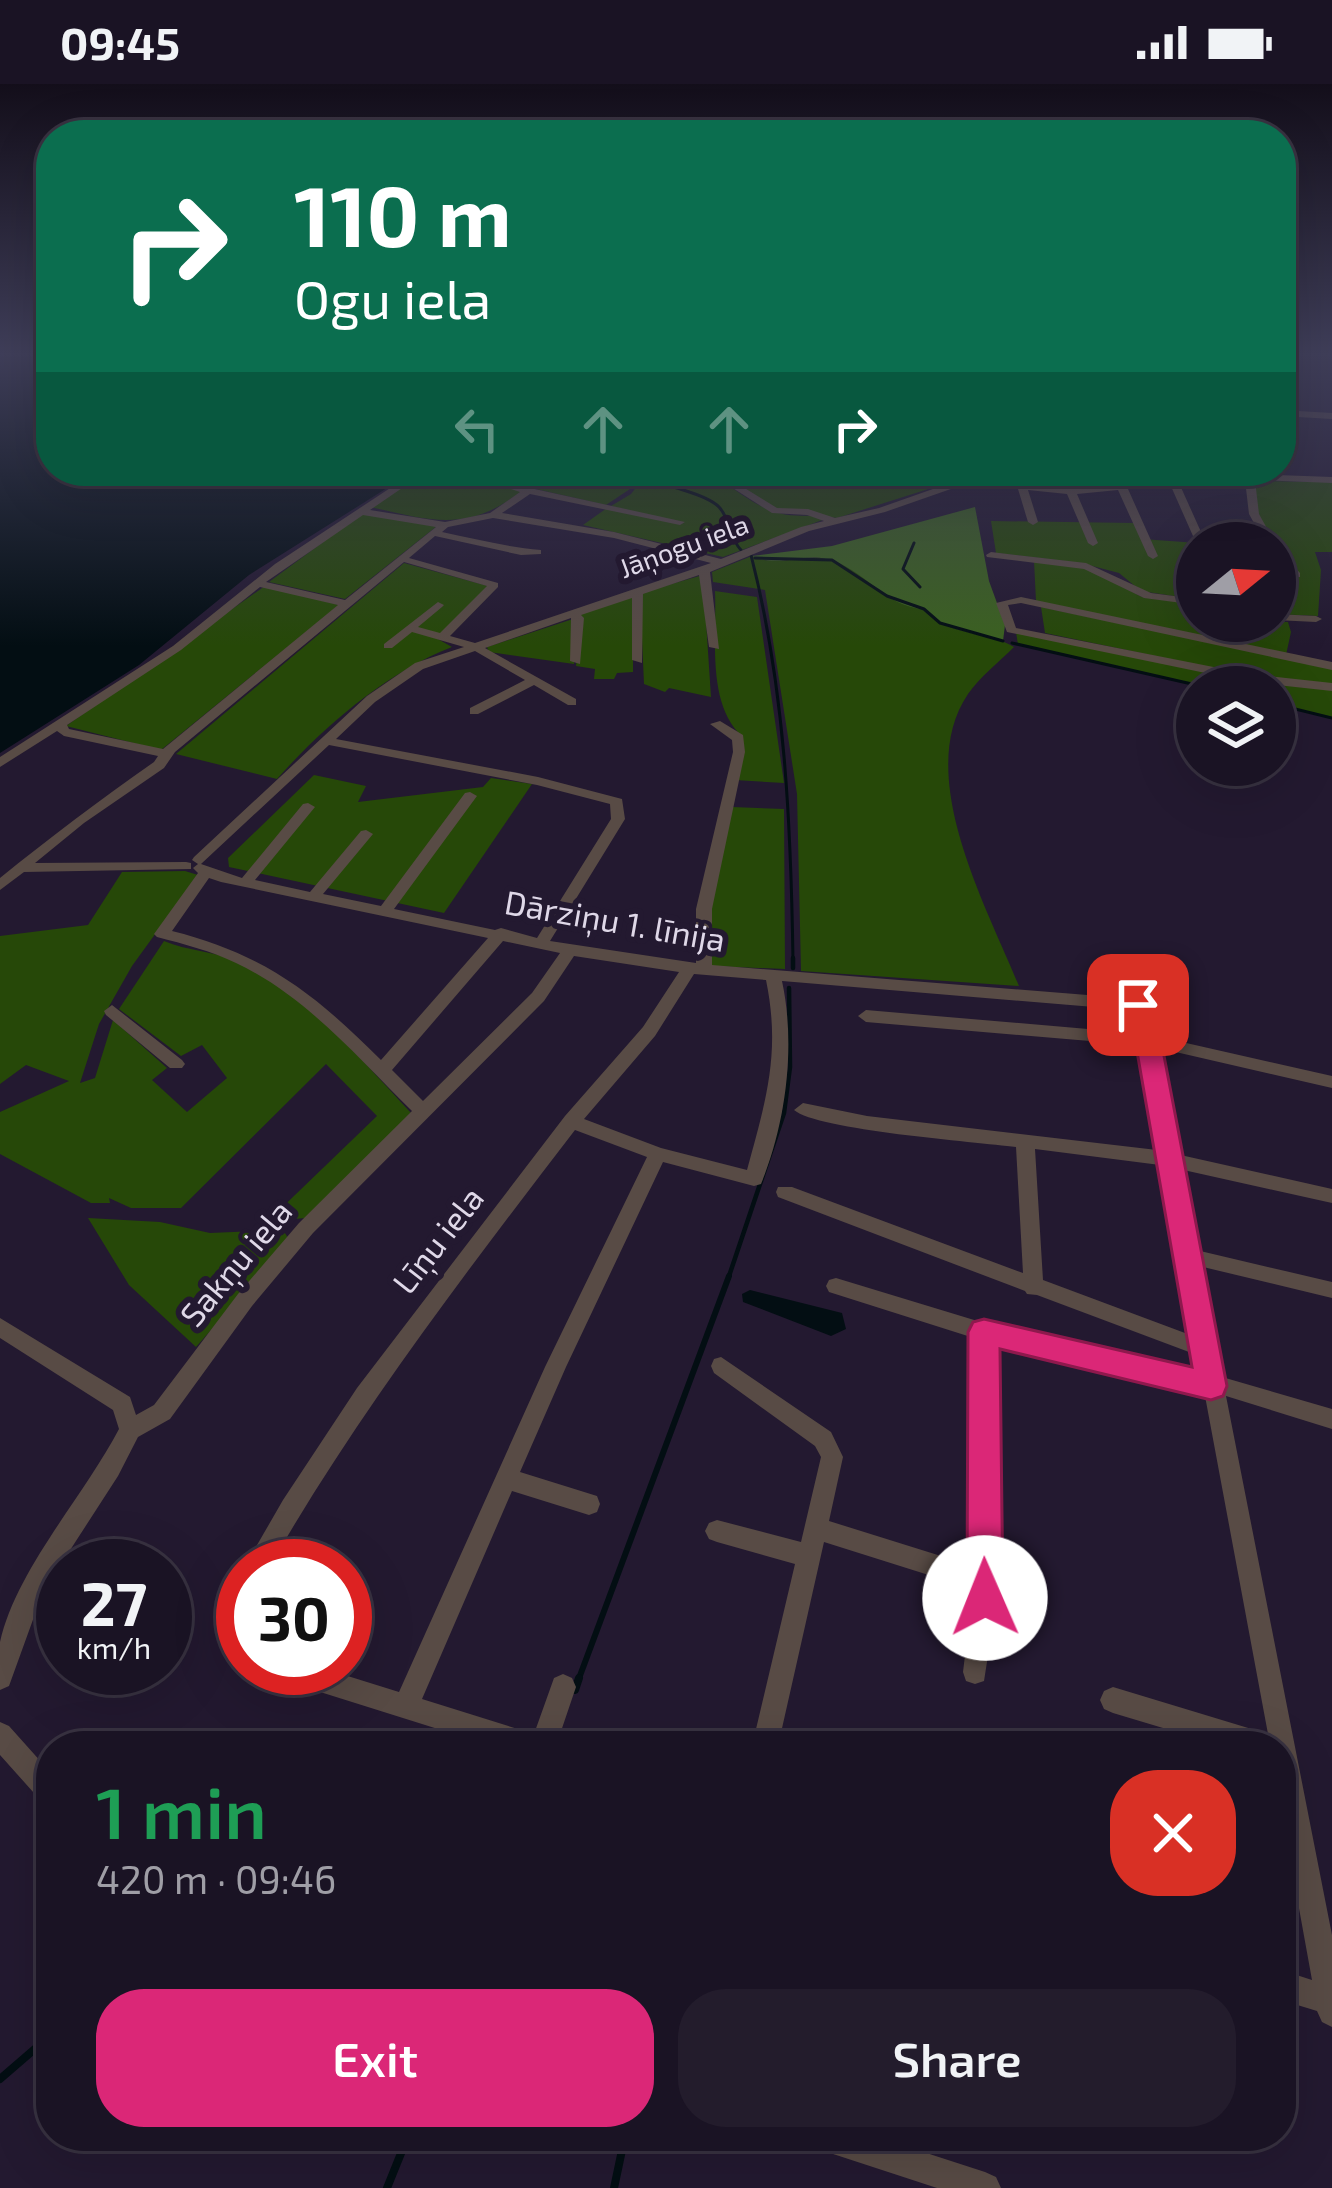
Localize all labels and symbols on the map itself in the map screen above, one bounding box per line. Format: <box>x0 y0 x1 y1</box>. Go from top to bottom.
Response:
street label: Jāņogu iela <box>614 507 754 586</box>
north arrow <box>1176 522 1296 642</box>
street label: Dārziņu 1. līnija <box>501 881 729 962</box>
pin <box>1087 954 1189 1056</box>
street label: Līņu iela <box>383 1178 494 1303</box>
street label: Sakņu iela <box>171 1191 302 1336</box>
position arrow <box>922 1535 1048 1661</box>
speed limit sign: 30 <box>216 1539 372 1695</box>

